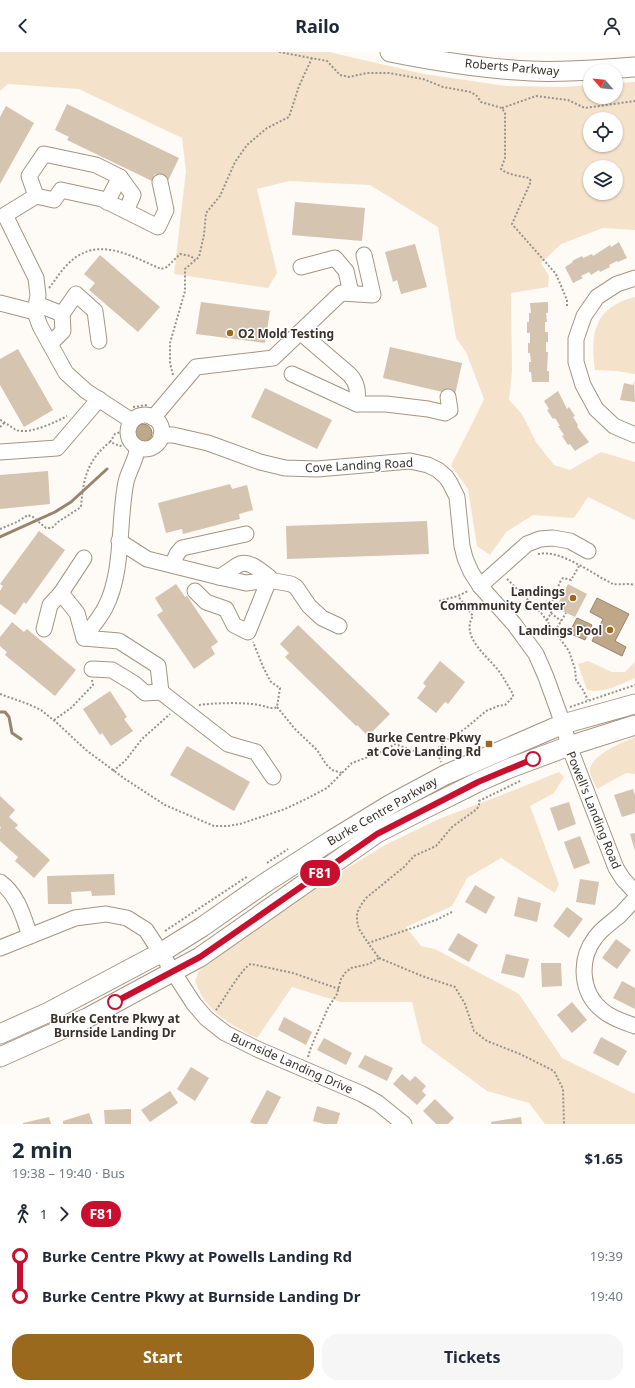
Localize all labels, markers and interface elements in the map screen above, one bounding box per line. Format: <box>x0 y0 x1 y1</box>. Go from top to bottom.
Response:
text: Railo <box>295 14 340 38</box>
icon: back <box>12 15 34 37</box>
icon: person <box>601 15 623 37</box>
street label: Roberts Parkway <box>464 54 561 80</box>
north arrow <box>583 64 623 104</box>
map controls <box>583 64 623 200</box>
button: locate <box>583 112 623 152</box>
button: layers <box>583 160 623 200</box>
place label: O2 Mold Testing <box>238 325 334 342</box>
marker: O2 Mold Testing <box>225 328 235 338</box>
street label: Cove Landing Road <box>304 454 414 476</box>
place label: Landings Commmunity Center <box>440 583 566 614</box>
marker: Landings Commmunity Center <box>568 593 578 603</box>
place label: Landings Pool <box>519 622 602 639</box>
marker: Landings Pool <box>605 625 615 635</box>
place label: Burke Centre Pkwy at Cove Landing Rd <box>367 729 481 760</box>
marker: Burke Centre Pkwy at Cove Landing Rd <box>484 739 494 749</box>
street label: Powell's Landing Road <box>563 749 625 871</box>
unlabelled marker <box>525 751 541 767</box>
street label: Burke Centre Parkway <box>324 772 441 850</box>
line badge: F81 <box>297 860 343 886</box>
text: F81 <box>308 863 332 882</box>
marker: Burke Centre Pkwy at Burnside Landing Dr <box>107 994 123 1010</box>
place label: Burke Centre Pkwy at Burnside Landing Dr <box>50 1010 180 1041</box>
street label: Burnside Landing Drive <box>228 1028 356 1098</box>
text: 2 min <box>12 1134 73 1164</box>
text: $1.65 <box>584 1148 623 1168</box>
text: 19:38 – 19:40 · Bus <box>12 1164 125 1182</box>
icon: walk <box>12 1203 34 1225</box>
icon: forward <box>53 1203 75 1225</box>
text: F81 <box>89 1204 113 1223</box>
text: 1 <box>40 1205 47 1223</box>
text: Burke Centre Pkwy at Powells Landing Rd <box>42 1246 352 1266</box>
text: 19:39 <box>590 1247 623 1265</box>
text: Burke Centre Pkwy at Burnside Landing Dr <box>42 1286 360 1306</box>
text: 19:40 <box>590 1287 623 1305</box>
button: Start <box>12 1334 314 1380</box>
button: Tickets <box>322 1334 623 1380</box>

